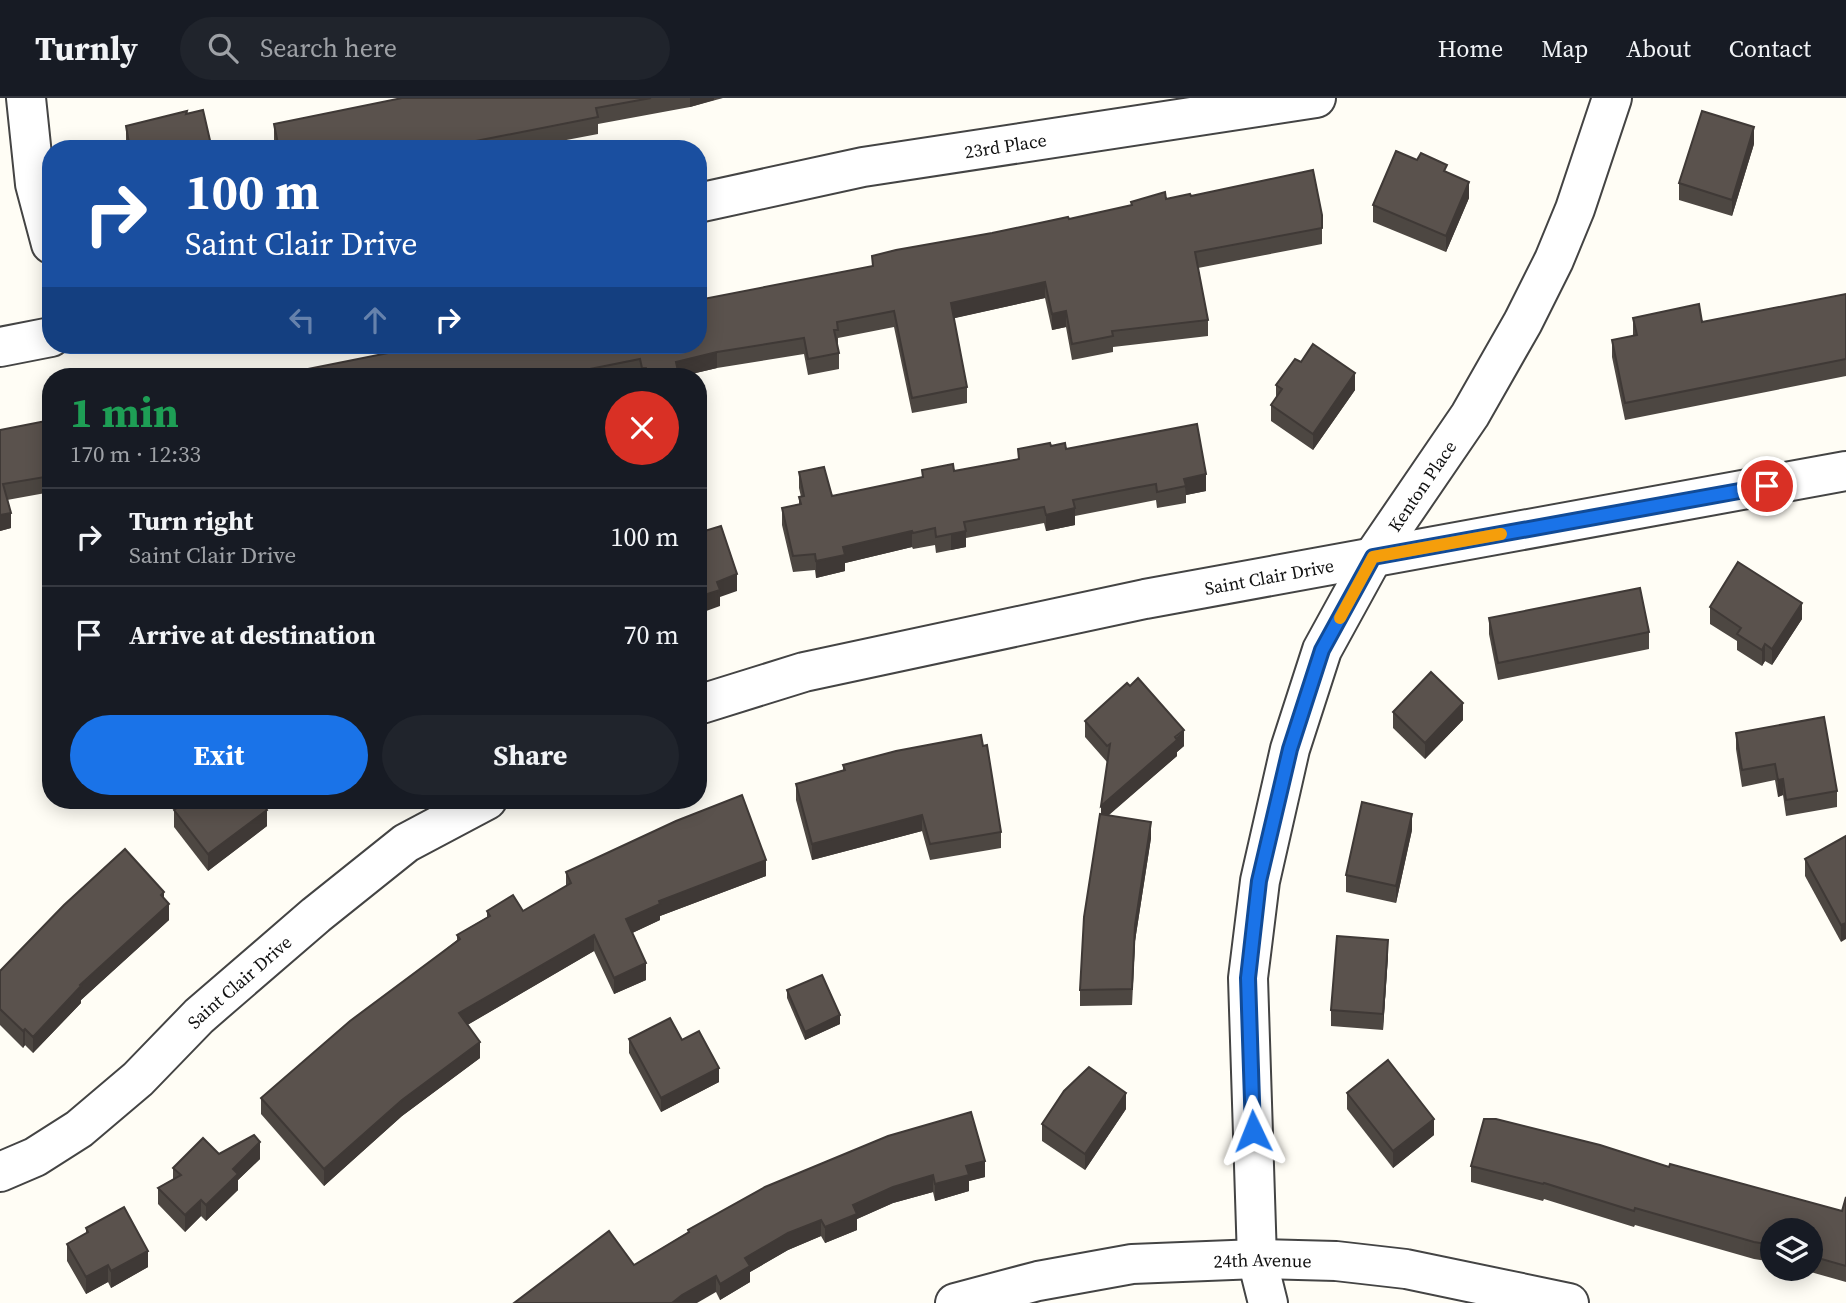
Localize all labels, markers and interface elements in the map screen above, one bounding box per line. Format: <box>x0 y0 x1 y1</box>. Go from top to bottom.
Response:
search box <box>180 17 670 80</box>
text: Turnly <box>35 26 138 71</box>
icon: search <box>204 29 242 67</box>
text: Search here <box>260 30 397 66</box>
text: Home <box>1438 32 1503 65</box>
text: Map <box>1541 32 1588 65</box>
text: About <box>1626 32 1691 65</box>
text: Contact <box>1729 32 1811 65</box>
street label: 23rd Place <box>963 127 1048 164</box>
text: 100 m <box>185 158 320 225</box>
icon: right <box>70 168 161 259</box>
text: Saint Clair Drive <box>185 222 418 266</box>
icon: left <box>283 301 321 339</box>
icon: ahead <box>356 301 394 339</box>
icon: right <box>429 301 467 339</box>
text: 1 min <box>70 383 179 441</box>
button: close <box>605 391 679 465</box>
street label: Kenton Place <box>1382 435 1462 536</box>
text: 170 m · 12:33 <box>70 438 201 470</box>
pin <box>1737 456 1797 516</box>
icon: arrive <box>1748 467 1786 505</box>
text: Turn right <box>129 503 253 539</box>
icon: right <box>70 518 108 556</box>
text: 100 m <box>611 519 679 555</box>
text: Saint Clair Drive <box>129 539 296 571</box>
street label: Saint Clair Drive <box>1203 552 1336 600</box>
icon: arrive <box>70 616 108 654</box>
text: Arrive at destination <box>129 617 376 653</box>
text: 70 m <box>624 617 679 653</box>
button: Exit <box>70 715 368 795</box>
button: Share <box>382 715 679 795</box>
street label: Saint Clair Drive <box>181 929 297 1034</box>
position arrow <box>1216 1094 1290 1168</box>
map controls <box>1760 1218 1823 1281</box>
button: layers <box>1760 1218 1823 1281</box>
street label: 24th Avenue <box>1213 1246 1312 1273</box>

